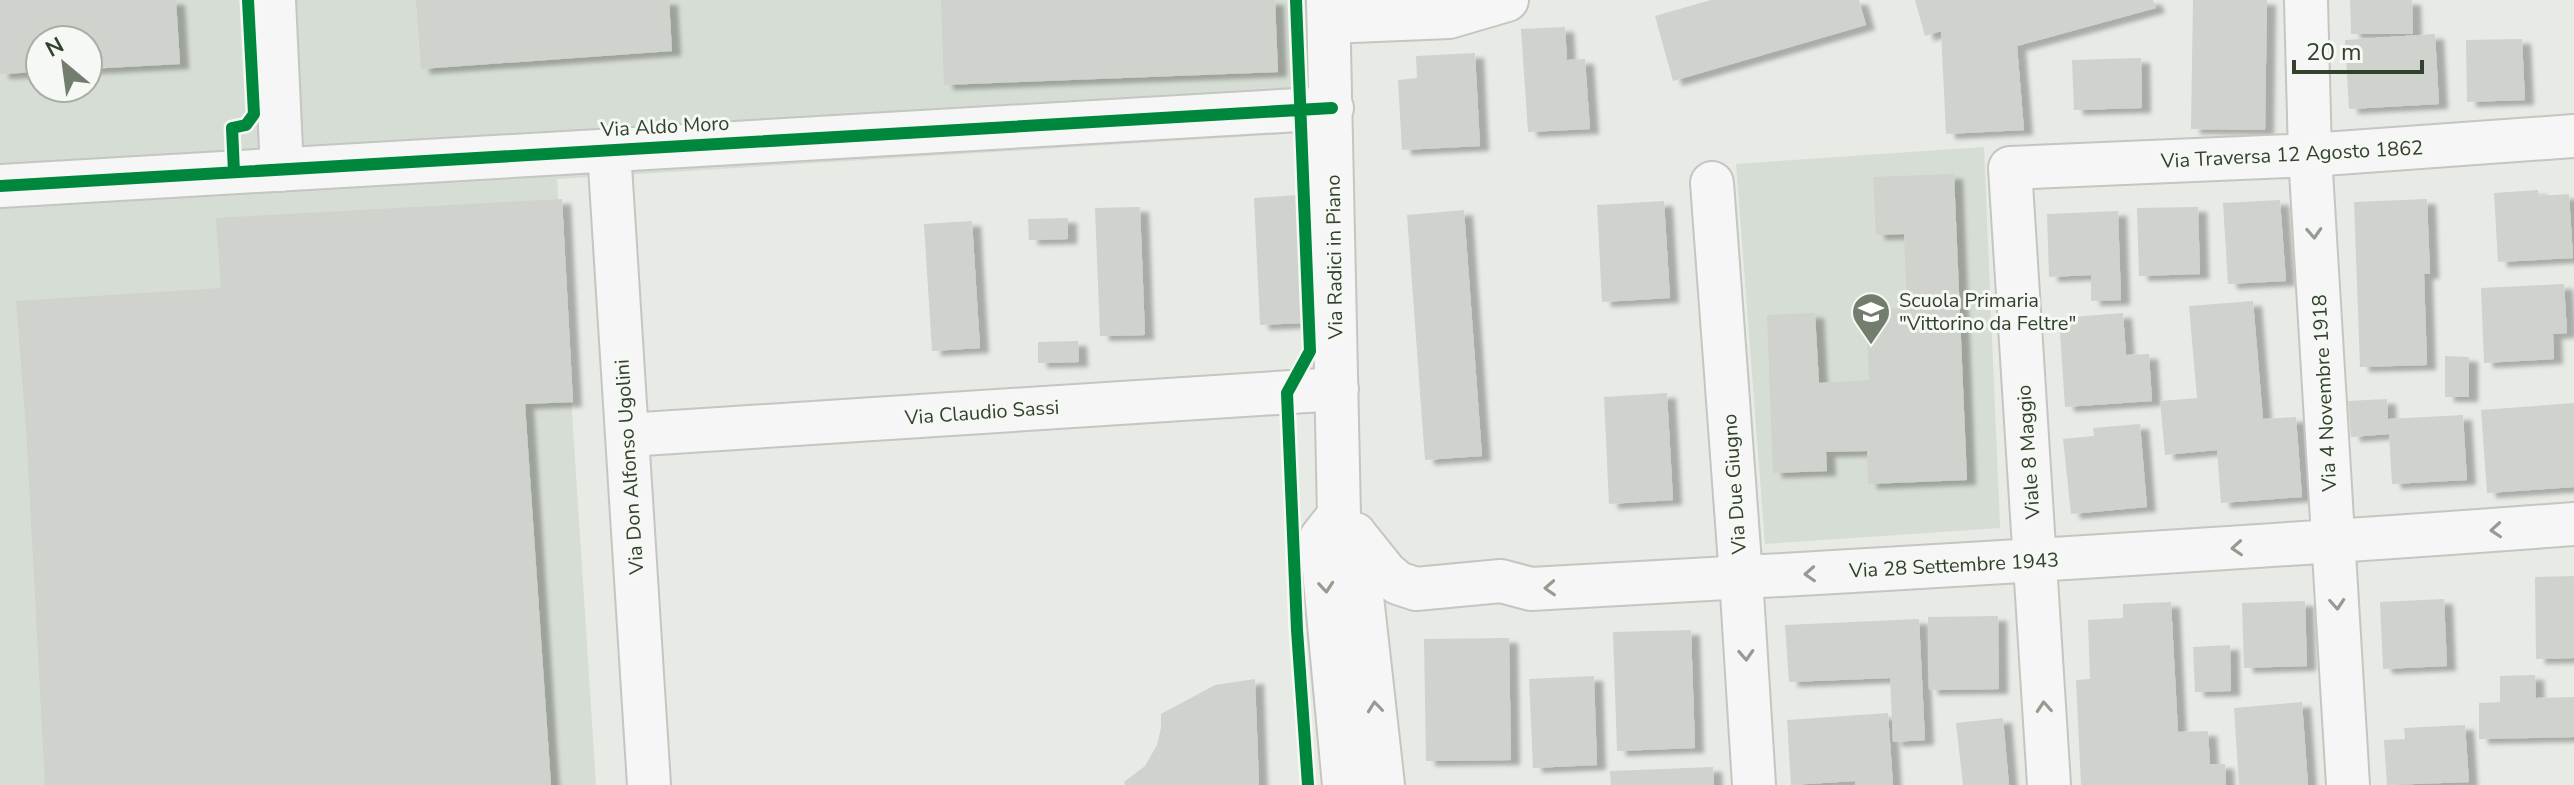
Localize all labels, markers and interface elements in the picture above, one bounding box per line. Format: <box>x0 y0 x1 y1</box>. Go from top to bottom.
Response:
north arrow <box>24 24 104 104</box>
scale bar <box>2294 24 2422 74</box>
text: N <box>40 30 69 64</box>
text: 20 m <box>2306 36 2362 68</box>
street label: Via Aldo Moro <box>599 110 730 143</box>
street label: Via Traversa 12 Agosto 1862 <box>2159 134 2424 175</box>
street label: Via Radici in Piano <box>1320 174 1349 341</box>
one-way arrow <box>2306 227 2323 240</box>
place label: Scuola Primaria "Vittorino da Feltre" <box>1899 287 2076 337</box>
school or university icon: Scuola Primaria "Vittorino da Feltre" <box>1850 291 1892 346</box>
street label: Via 4 Novembre 1918 <box>2306 294 2343 493</box>
street label: Via Don Alfonso Ugolini <box>609 358 651 576</box>
street label: Viale 8 Maggio <box>2010 384 2047 521</box>
street label: Via Claudio Sassi <box>903 394 1060 431</box>
street label: Via Due Giugno <box>1716 413 1753 556</box>
one-way arrow <box>2489 521 2502 538</box>
one-way arrow <box>2230 539 2243 556</box>
street label: Via 28 Settembre 1943 <box>1847 547 2060 585</box>
one-way arrow <box>1803 565 1816 582</box>
one-way arrow <box>1543 579 1556 596</box>
one-way arrow <box>1317 581 1334 594</box>
one-way arrow <box>2328 598 2345 611</box>
one-way arrow <box>1737 649 1754 662</box>
one-way arrow <box>2036 700 2053 713</box>
one-way arrow <box>1366 701 1383 714</box>

